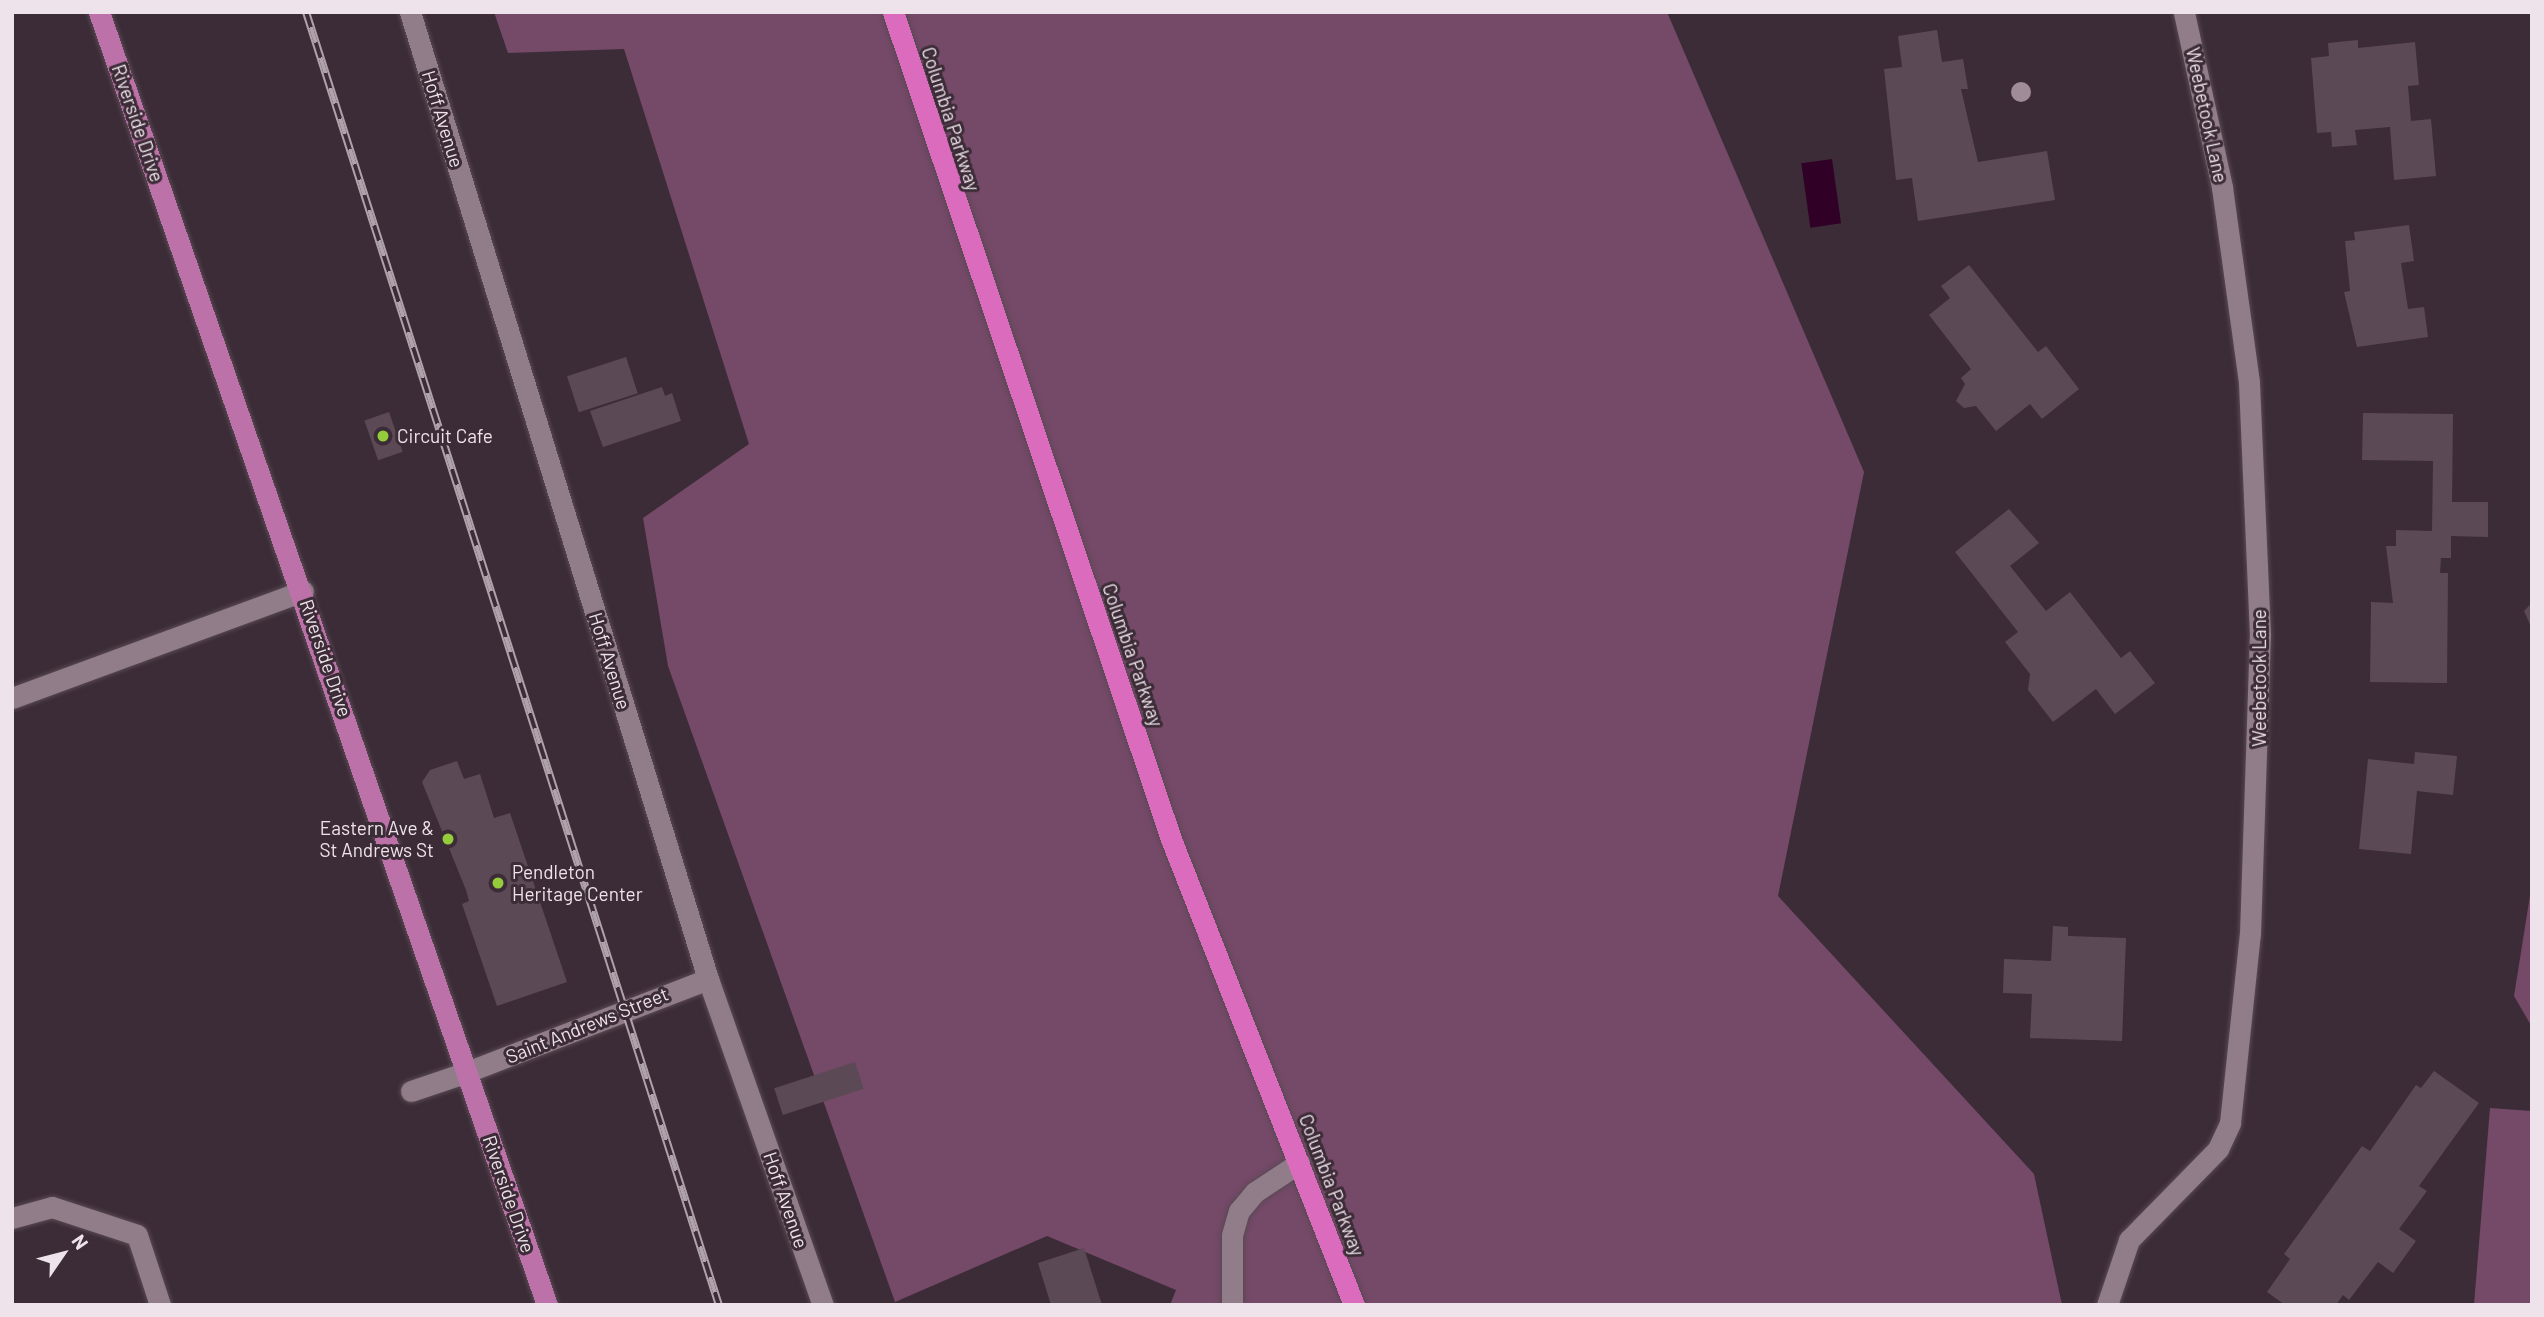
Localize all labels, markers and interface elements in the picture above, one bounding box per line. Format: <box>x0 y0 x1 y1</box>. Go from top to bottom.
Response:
street label: Columbia Parkway <box>917 44 985 194</box>
street label: Weebetook Lane <box>2182 45 2232 185</box>
street label: Riverside Drive <box>107 61 169 185</box>
street label: Hoff Avenue <box>417 68 469 170</box>
place label: Circuit Cafe <box>397 425 493 447</box>
marker: Circuit Cafe <box>375 428 391 444</box>
street label: Columbia Parkway <box>1098 580 1168 730</box>
street label: Riverside Drive <box>295 596 357 720</box>
street label: Weebetook Lane <box>2248 609 2270 747</box>
street label: Hoff Avenue <box>584 610 636 712</box>
place label: Eastern Ave & St Andrews St <box>319 817 434 861</box>
marker: Eastern Ave & St Andrews St <box>440 831 456 847</box>
place label: Pendleton Heritage Center <box>512 861 643 905</box>
marker: Pendleton Heritage Center <box>490 875 506 891</box>
street label: Saint Andrews Street <box>502 982 672 1068</box>
street label: Columbia Parkway <box>1294 1111 1370 1259</box>
street label: Riverside Drive <box>478 1132 540 1256</box>
street label: Hoff Avenue <box>759 1149 813 1251</box>
north arrow <box>28 1219 98 1289</box>
text: N <box>68 1230 94 1253</box>

